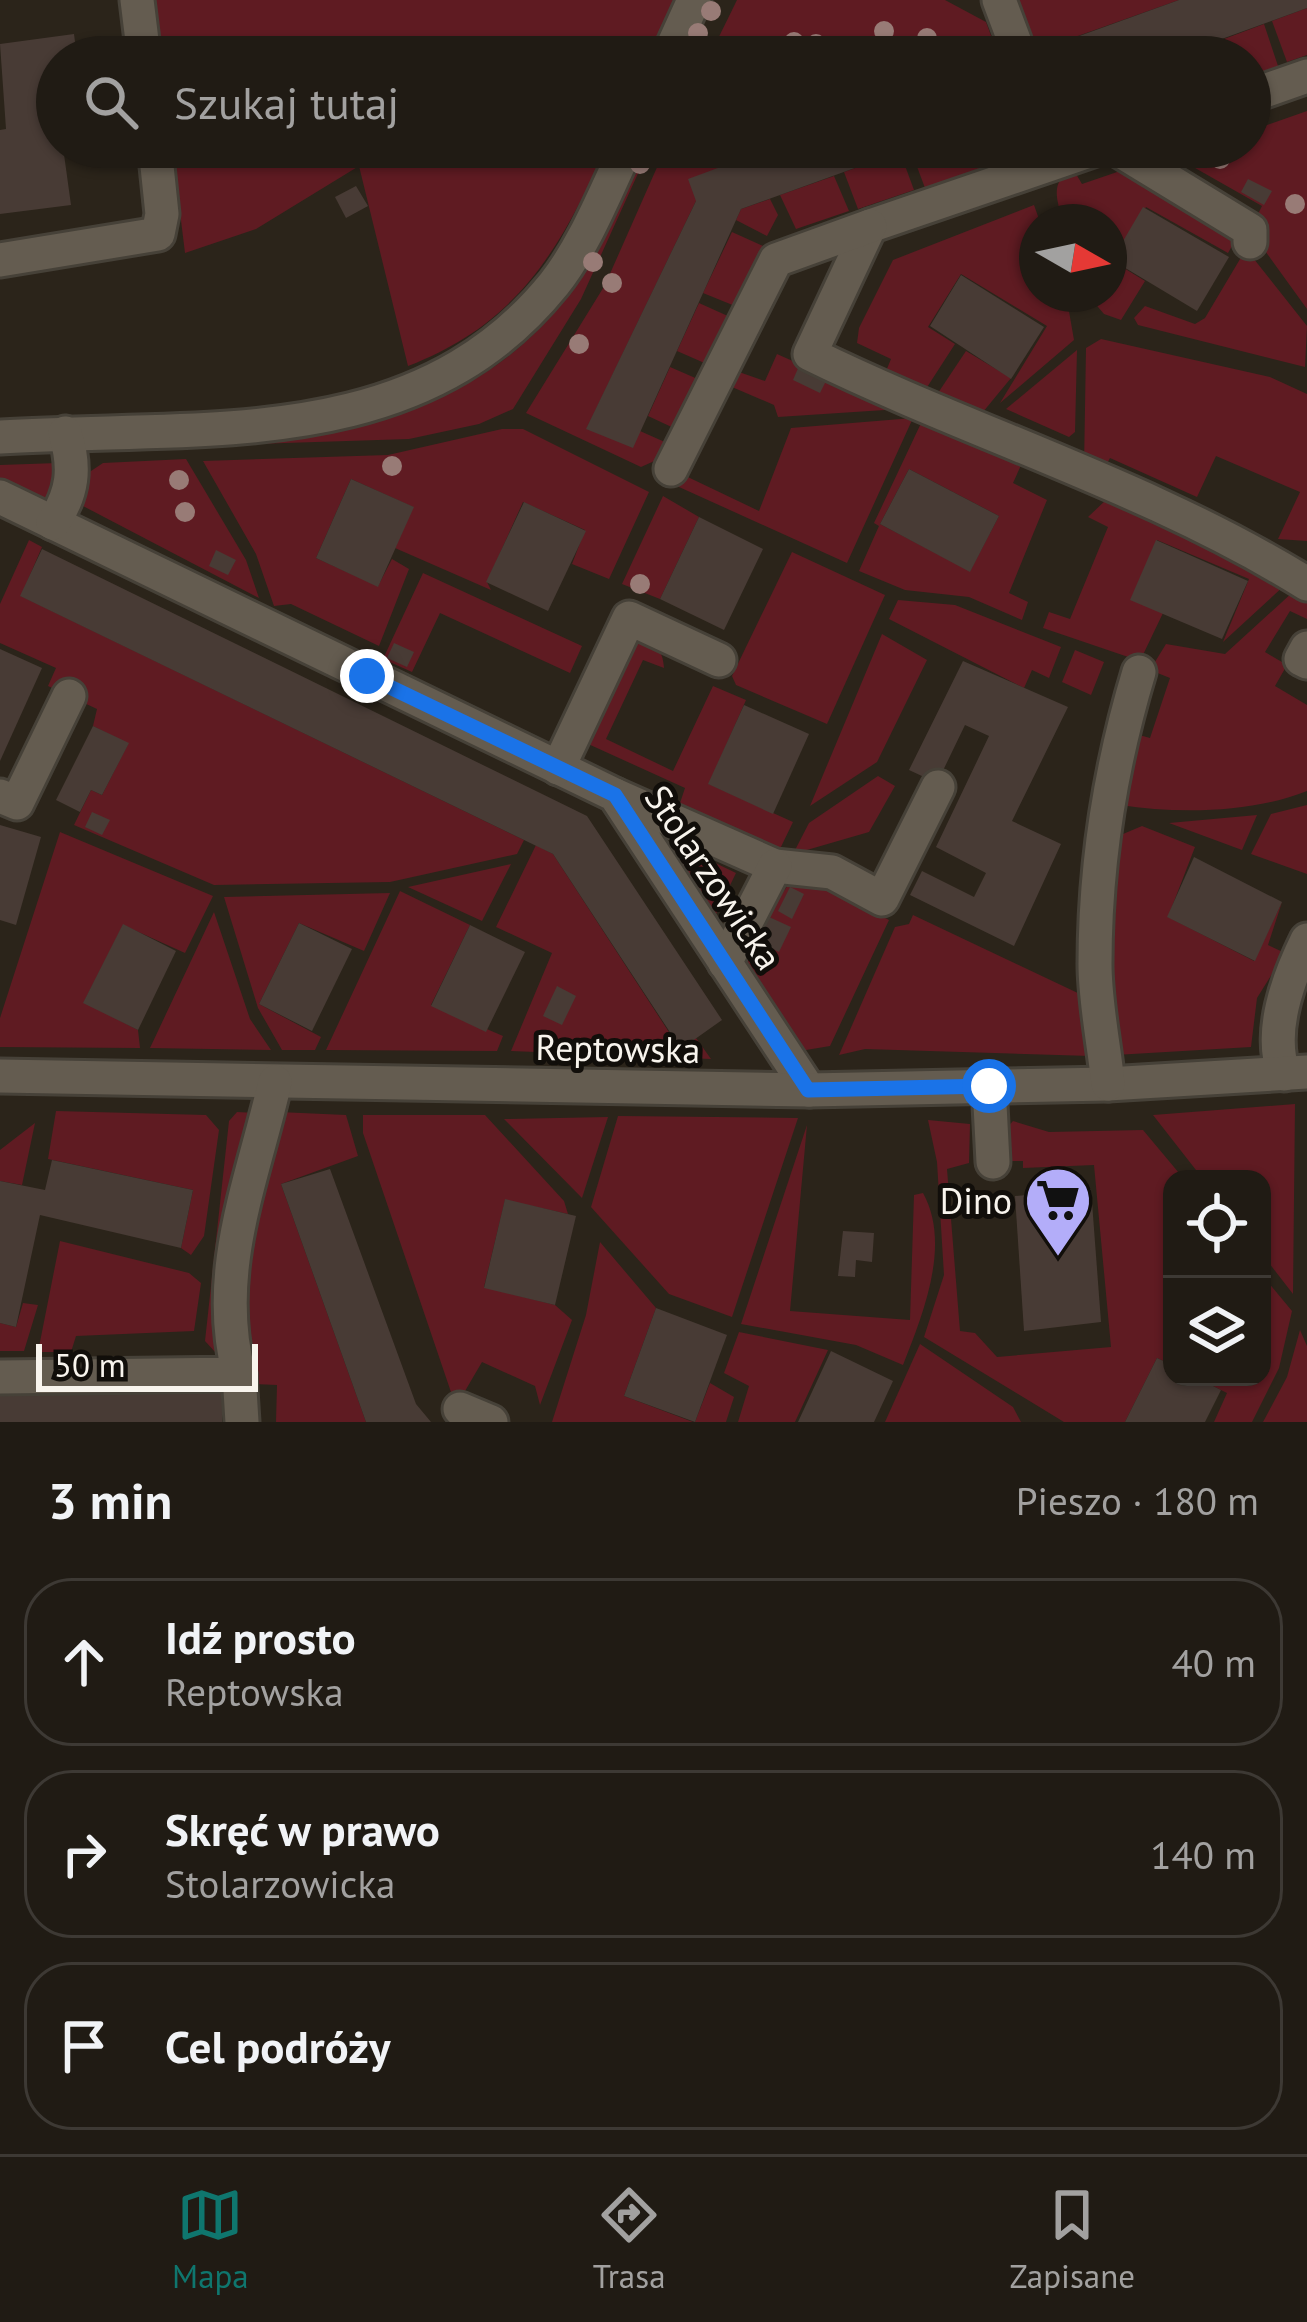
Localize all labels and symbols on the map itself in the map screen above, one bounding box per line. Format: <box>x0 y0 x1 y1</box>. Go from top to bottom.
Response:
north arrow <box>1019 204 1127 312</box>
route end <box>340 649 394 703</box>
street label: Stolarzowicka <box>635 776 793 978</box>
street label: Reptowska <box>535 1023 701 1073</box>
route start <box>962 1059 1016 1113</box>
supermarket icon: Dino <box>1023 1165 1093 1259</box>
place label: Dino <box>940 1177 1012 1224</box>
scale bar <box>36 1338 258 1391</box>

